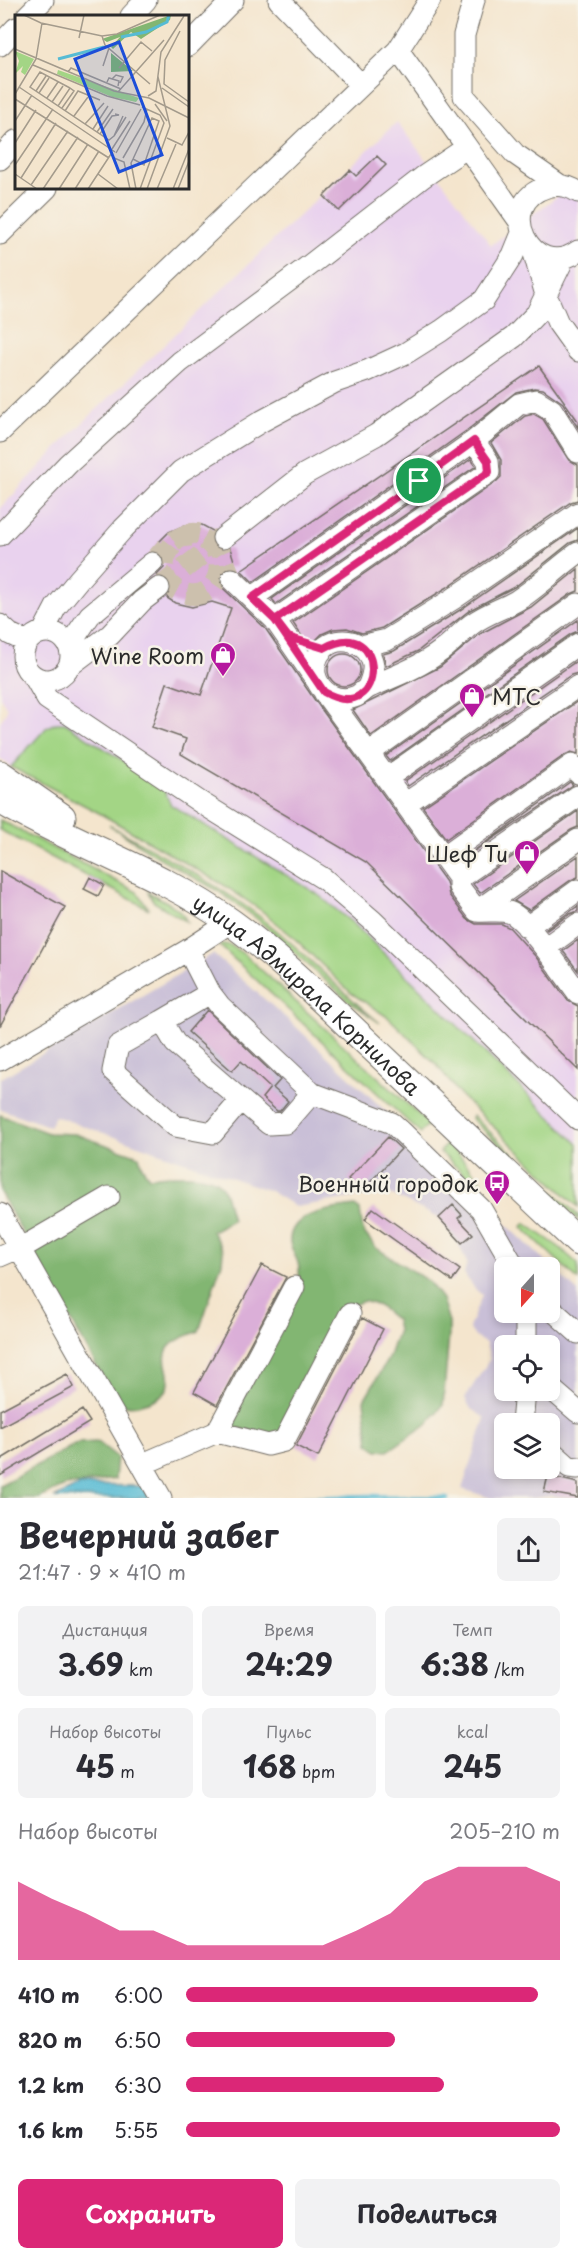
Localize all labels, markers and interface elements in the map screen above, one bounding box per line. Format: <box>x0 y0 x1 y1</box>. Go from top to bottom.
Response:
inset map <box>15 15 189 189</box>
pin <box>393 455 444 506</box>
icon: arrive <box>402 464 435 497</box>
place label: Wine Room <box>90 639 204 671</box>
shop icon: Wine Room <box>208 640 238 678</box>
place label: МТС <box>492 680 541 712</box>
shop icon: МТС <box>457 681 487 719</box>
place label: Шеф Ти <box>427 837 508 869</box>
shop icon: Шеф Ти <box>512 838 542 876</box>
street label: улица Адмирала Корнилова <box>187 885 429 1102</box>
place label: Военный городок <box>298 1167 479 1199</box>
bus stop icon: Военный городок <box>482 1168 512 1206</box>
north arrow <box>494 1257 560 1323</box>
map controls <box>494 1257 560 1479</box>
button: locate <box>494 1335 560 1401</box>
button: layers <box>494 1413 560 1479</box>
text: Вечерний забег <box>18 1509 278 1559</box>
button: share <box>497 1518 560 1581</box>
text: 21:47 · 9 × 410 m <box>18 1557 186 1587</box>
text: Дистанция <box>63 1617 148 1641</box>
text: Время <box>263 1617 315 1641</box>
text: Темп <box>452 1617 493 1641</box>
text: 3.69 <box>58 1641 124 1686</box>
text: 24:29 <box>245 1641 333 1686</box>
text: 6:38 <box>421 1641 489 1686</box>
text: km <box>124 1657 153 1681</box>
text: /km <box>489 1657 525 1681</box>
text: Набор высоты <box>49 1719 161 1743</box>
text: Пульс <box>266 1719 312 1743</box>
text: kcal <box>457 1719 489 1743</box>
text: 45 <box>76 1743 115 1788</box>
text: 168 <box>243 1743 297 1788</box>
text: 245 <box>443 1743 502 1788</box>
text: m <box>115 1759 135 1783</box>
text: bpm <box>297 1759 335 1783</box>
text: Набор высоты <box>18 1816 158 1846</box>
text: 205–210 m <box>449 1816 560 1846</box>
text: 410 m <box>18 1980 80 2010</box>
text: 6:00 <box>114 1980 163 2010</box>
text: 820 m <box>18 2025 82 2055</box>
text: 6:50 <box>114 2025 161 2055</box>
text: 1.2 km <box>18 2070 84 2100</box>
text: 6:30 <box>114 2070 162 2100</box>
text: 1.6 km <box>18 2115 83 2145</box>
text: 5:55 <box>114 2115 158 2145</box>
button: Сохранить <box>18 2179 283 2248</box>
button: Поделиться <box>295 2179 560 2248</box>

